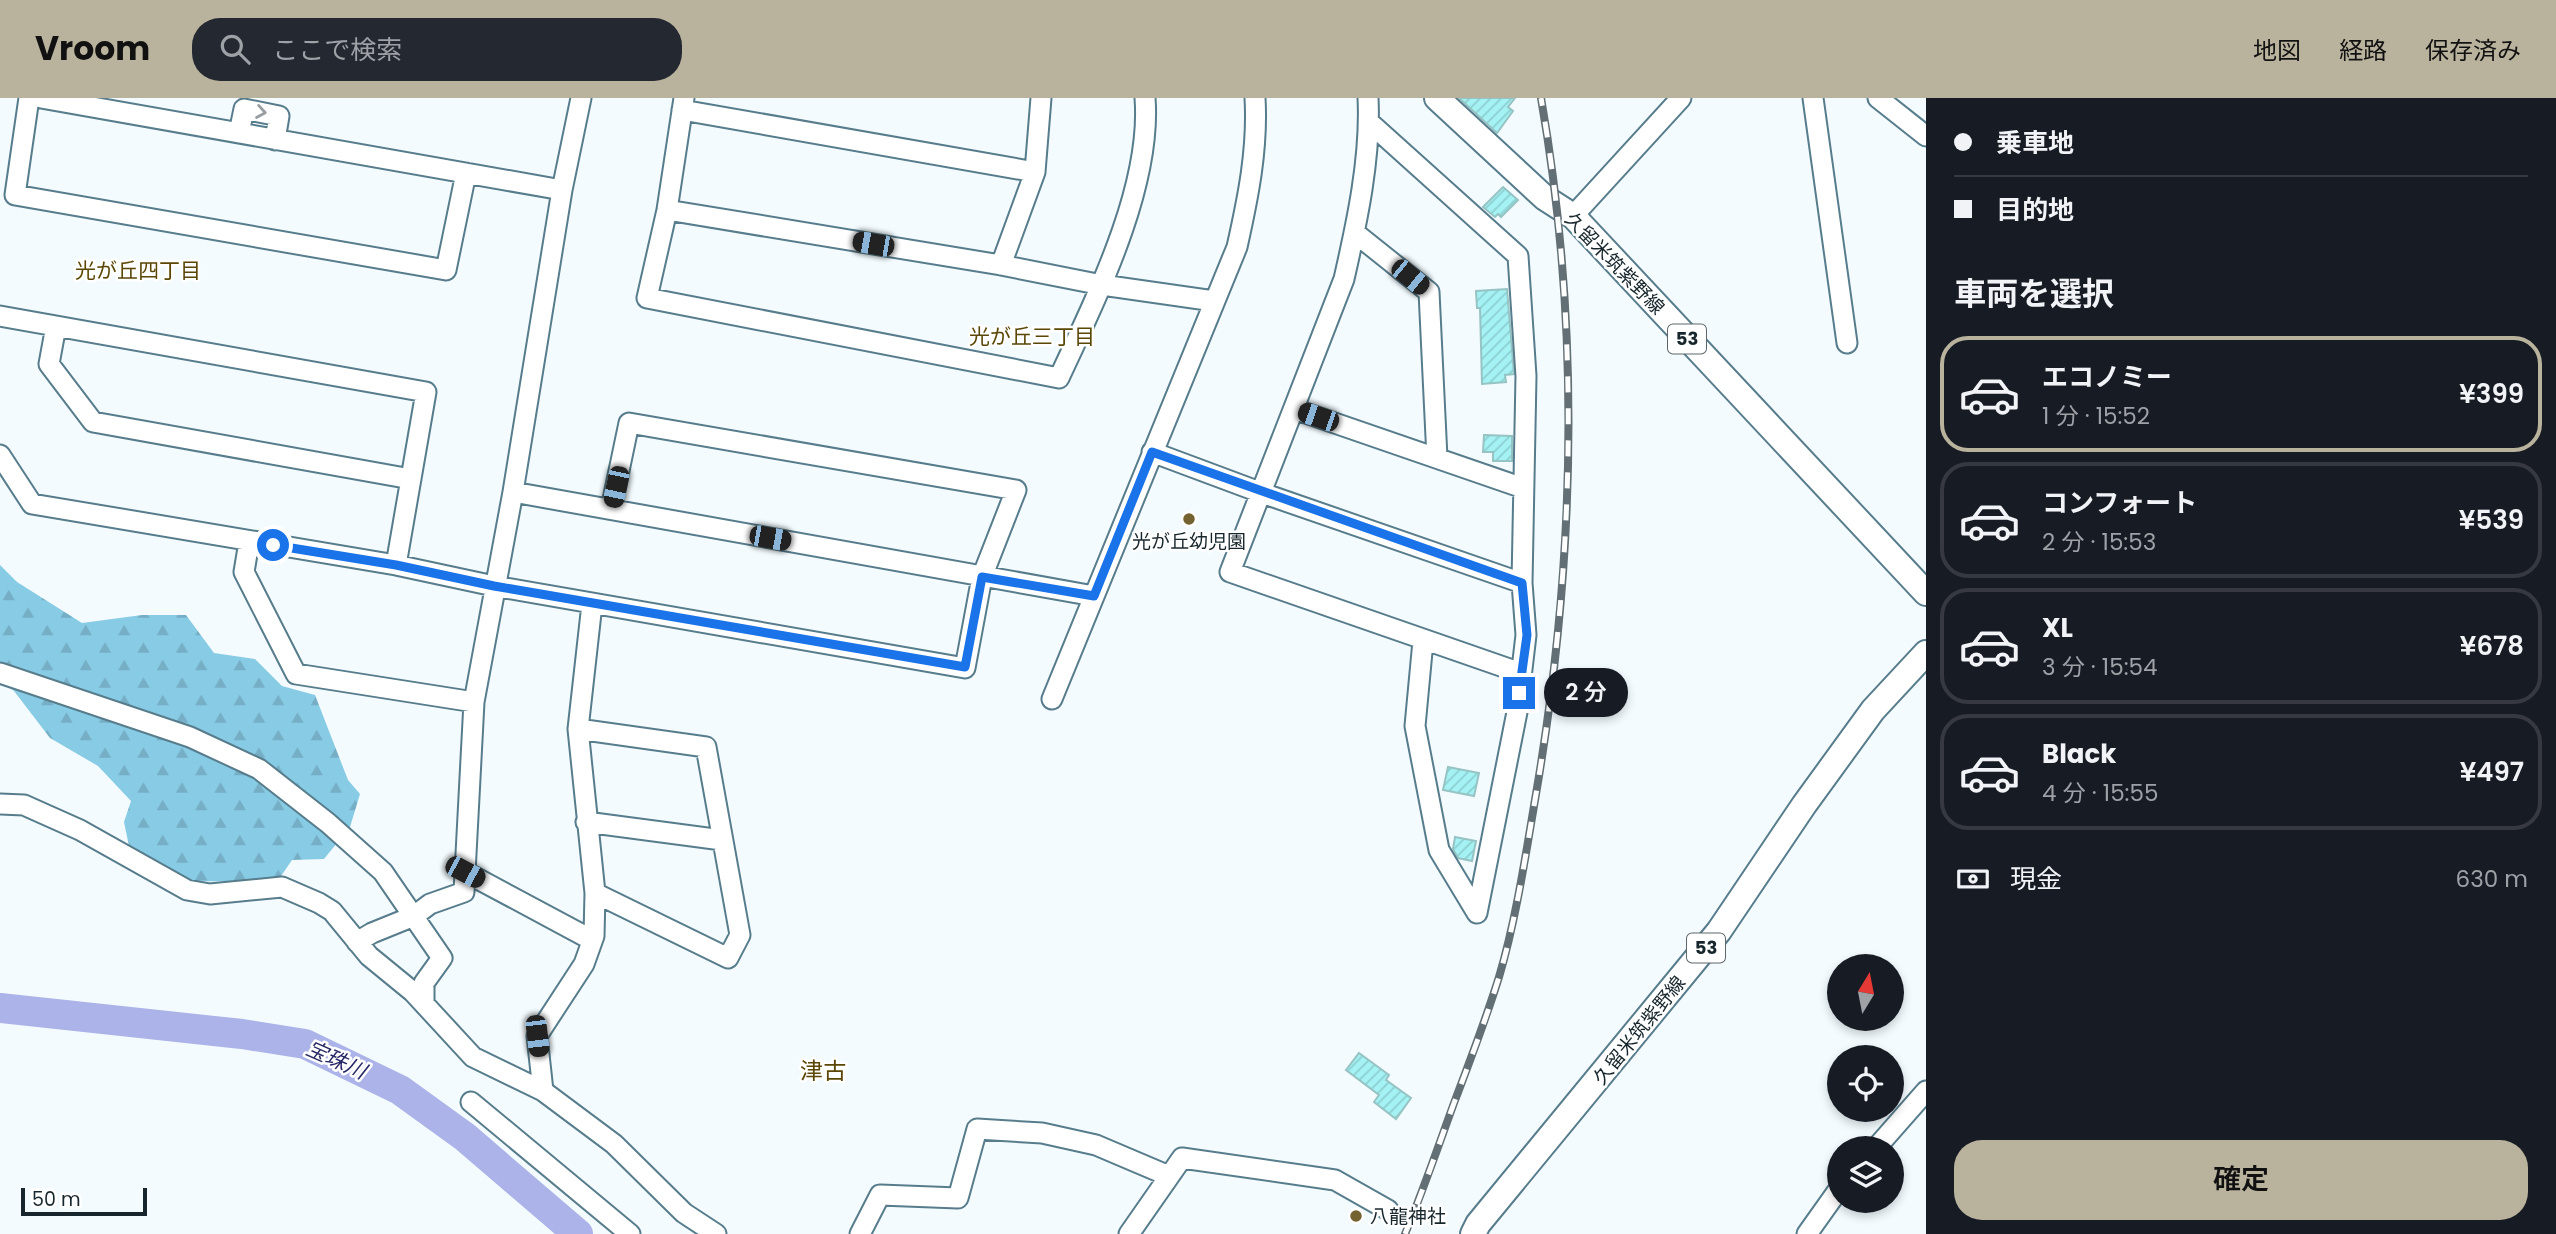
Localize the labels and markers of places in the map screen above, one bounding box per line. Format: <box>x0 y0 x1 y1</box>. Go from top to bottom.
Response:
marker: 光が丘幼児園 <box>1181 511 1197 527</box>
place label: 光が丘幼児園 <box>1132 528 1246 555</box>
place label: 八龍神社 <box>1370 1203 1446 1230</box>
marker: 八龍神社 <box>1348 1208 1364 1224</box>

